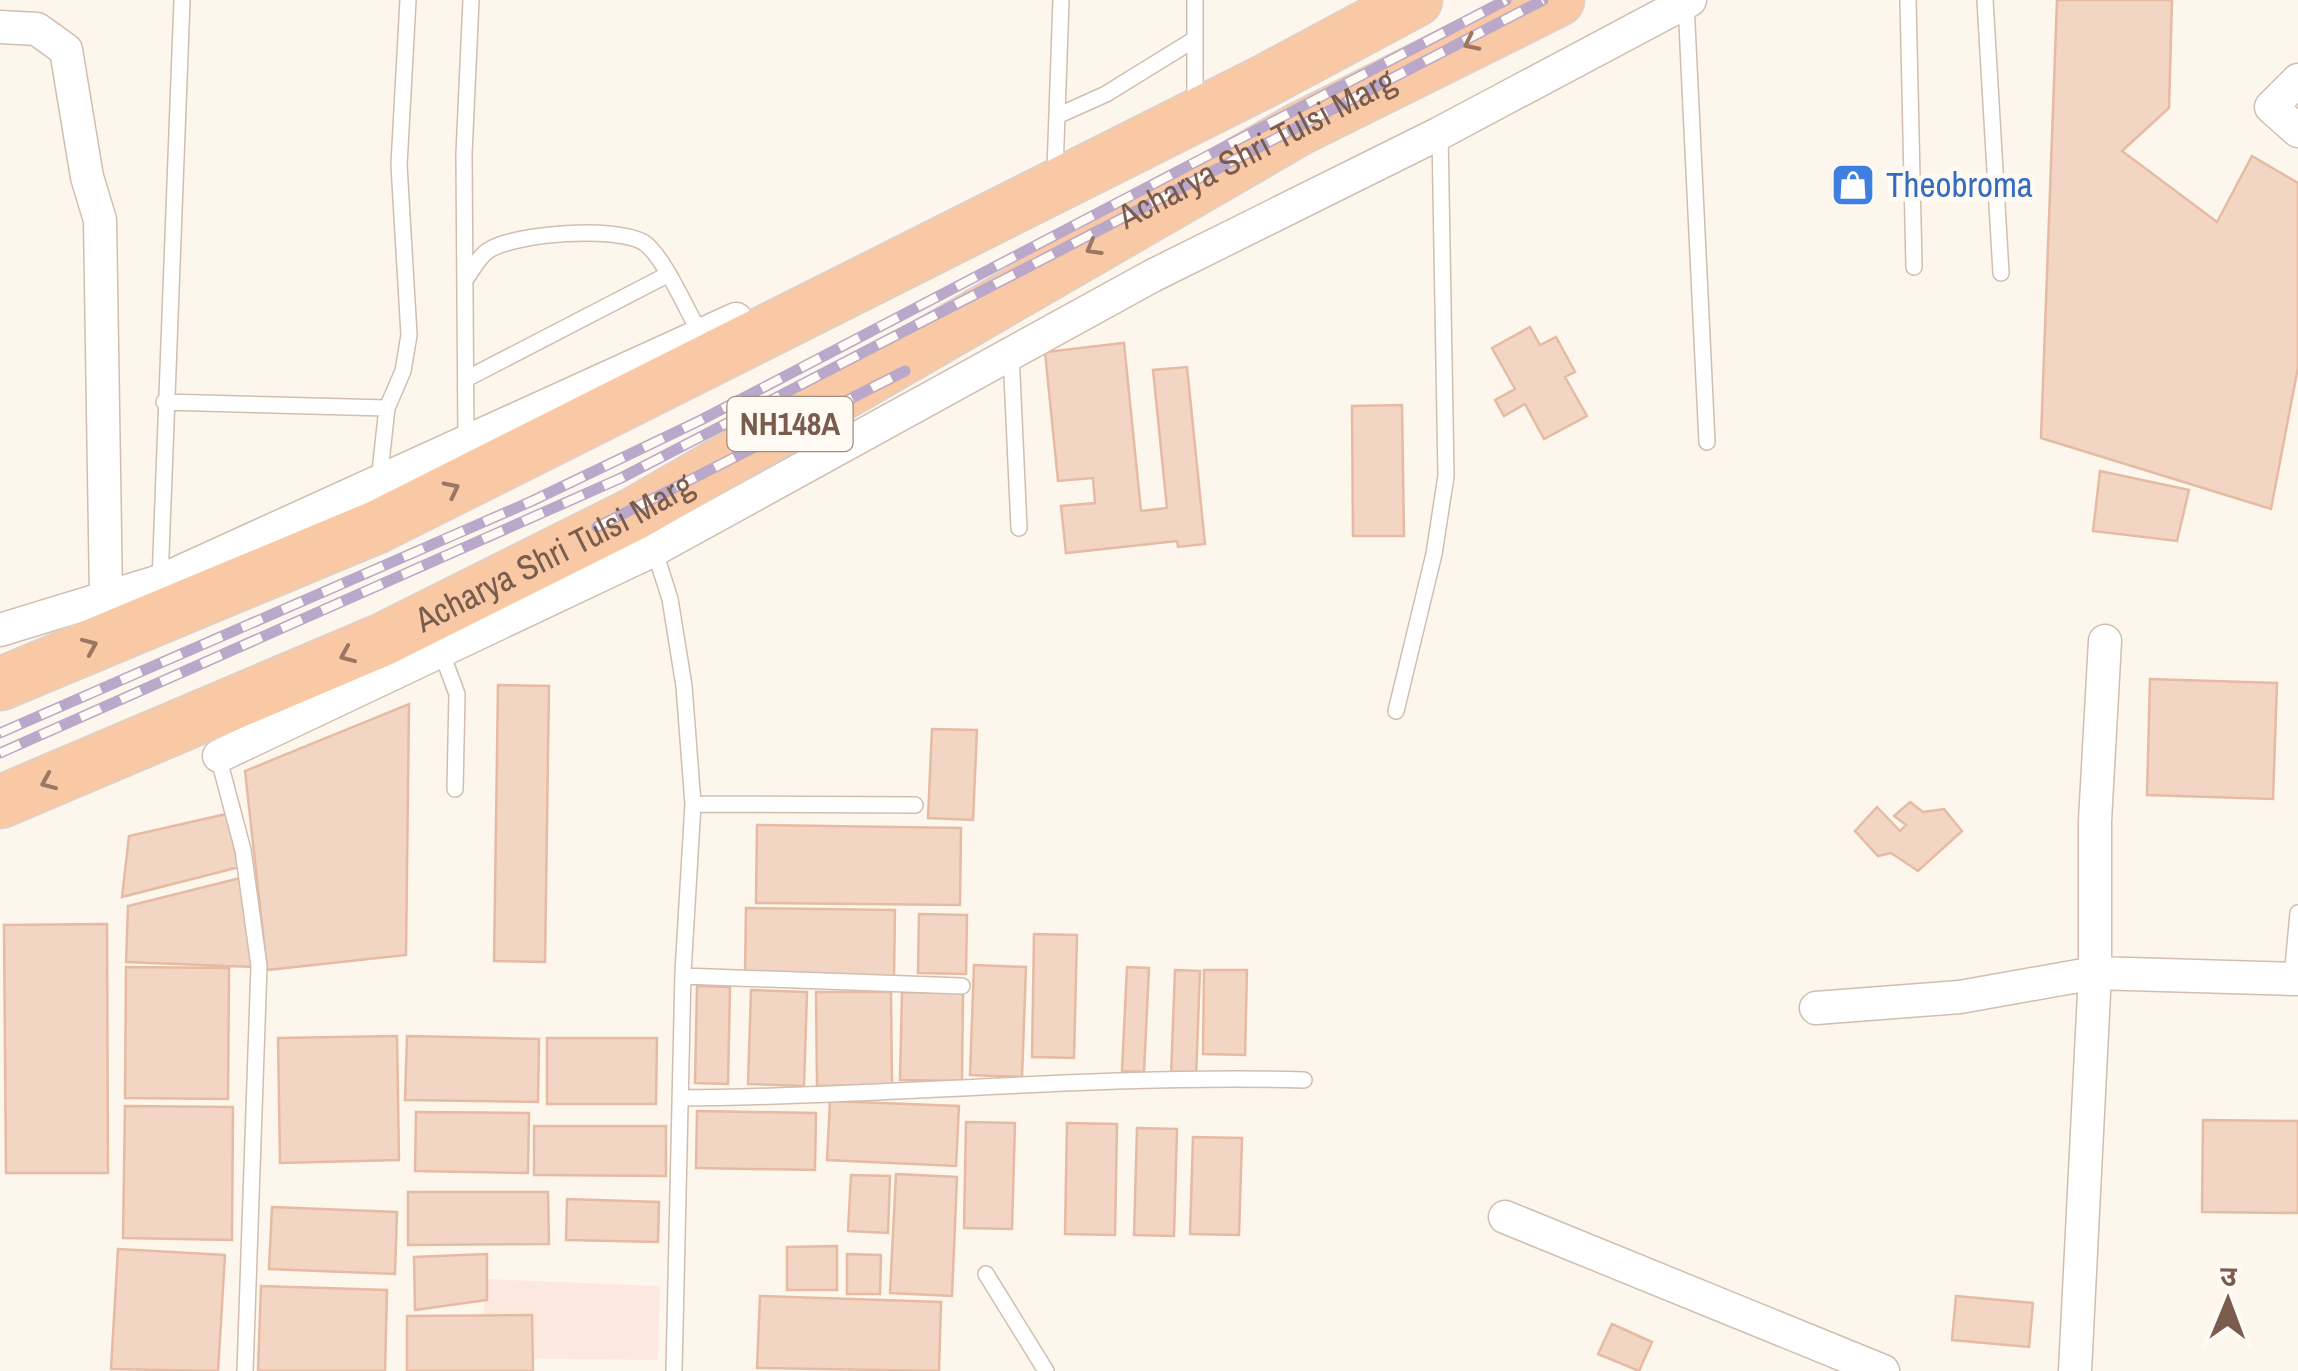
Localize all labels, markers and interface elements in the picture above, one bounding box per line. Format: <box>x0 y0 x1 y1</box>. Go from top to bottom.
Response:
one-way arrow <box>1463 31 1481 51</box>
street label: Acharya Shri Tulsi Marg <box>1108 57 1403 240</box>
place label: Theobroma <box>1886 161 2033 208</box>
shop icon: Theobroma <box>1830 162 1876 208</box>
one-way arrow <box>1086 236 1104 255</box>
road number: NH148A <box>728 397 852 451</box>
street label: Acharya Shri Tulsi Marg <box>406 461 702 643</box>
one-way arrow <box>442 482 460 501</box>
one-way arrow <box>80 638 98 658</box>
one-way arrow <box>339 643 357 663</box>
one-way arrow <box>40 770 58 790</box>
north arrow <box>2178 1251 2278 1351</box>
text: उ <box>2220 1257 2238 1295</box>

